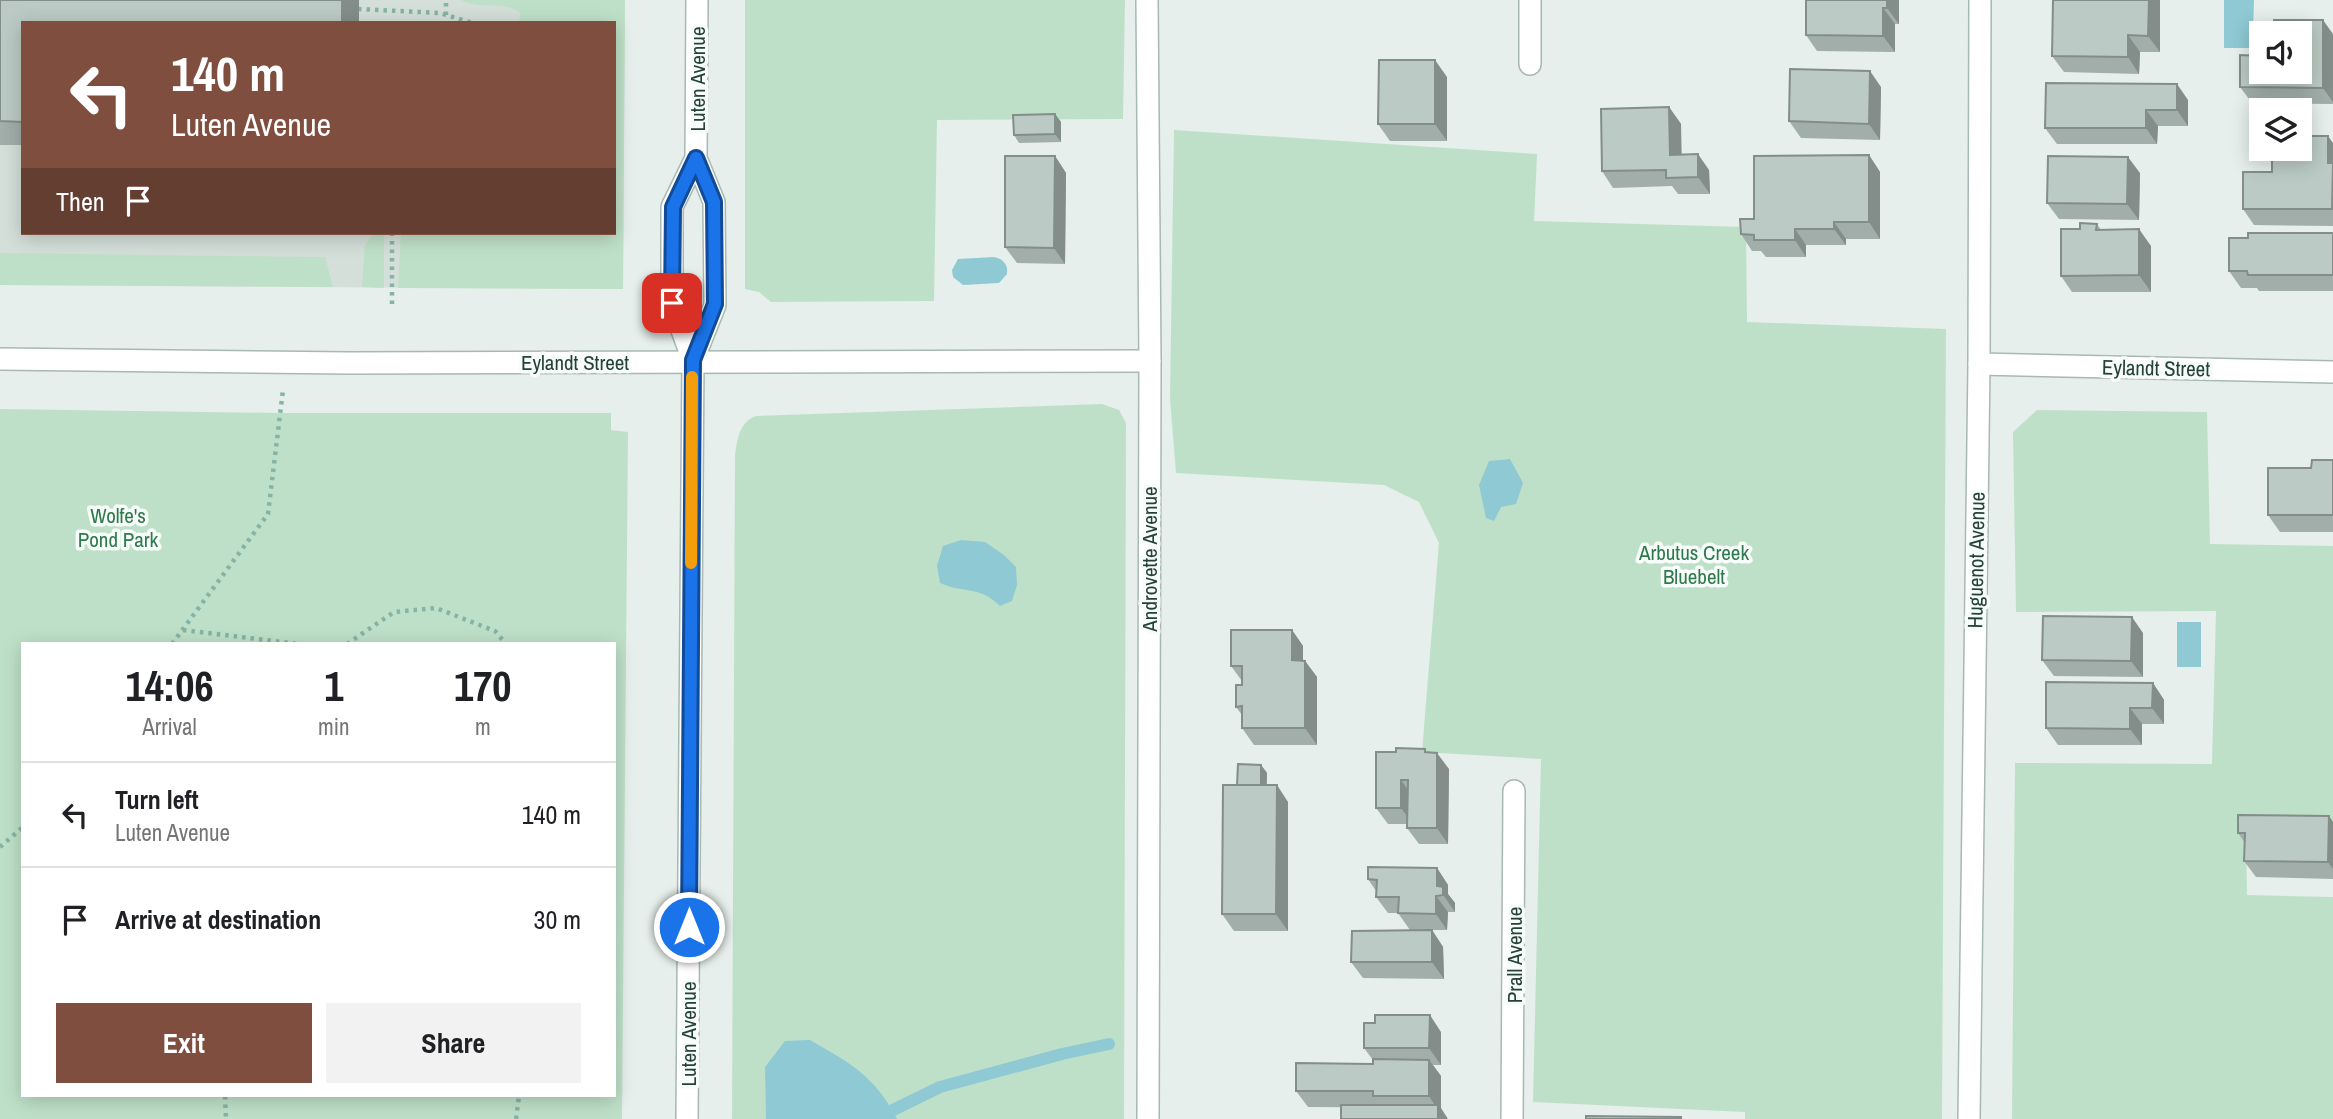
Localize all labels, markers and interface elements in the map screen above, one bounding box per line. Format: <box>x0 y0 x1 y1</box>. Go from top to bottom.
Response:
map controls <box>2249 21 2312 161</box>
button: sound <box>2249 21 2312 84</box>
street label: Luten Avenue <box>683 26 712 132</box>
text: 140 m <box>171 40 285 106</box>
icon: left <box>56 49 147 140</box>
button: layers <box>2249 98 2312 161</box>
text: Luten Avenue <box>171 103 331 146</box>
icon: arrive <box>119 182 157 220</box>
text: Then <box>56 184 105 219</box>
pin <box>642 273 702 333</box>
icon: arrive <box>653 284 691 322</box>
street label: Eylandt Street <box>521 348 629 377</box>
street label: Eylandt Street <box>2102 353 2211 383</box>
street label: Androvette Avenue <box>1135 486 1164 633</box>
street label: Huguenot Avenue <box>1960 491 1992 629</box>
park label: Wolfe's Pond Park <box>78 501 159 554</box>
park label: Arbutus Creek Bluebelt <box>1638 538 1749 591</box>
text: 14:06 <box>126 658 214 714</box>
text: 1 <box>324 658 343 714</box>
text: 170 <box>454 658 512 714</box>
text: Arrival <box>142 711 197 742</box>
text: min <box>318 711 350 742</box>
text: m <box>475 711 491 742</box>
text: Turn left <box>115 782 199 817</box>
icon: left <box>56 796 94 834</box>
text: 140 m <box>522 797 581 832</box>
text: Luten Avenue <box>115 817 230 848</box>
position arrow <box>652 890 726 964</box>
icon: arrive <box>56 901 94 939</box>
text: Arrive at destination <box>115 902 321 937</box>
text: 30 m <box>534 902 581 937</box>
street label: Prall Avenue <box>1500 907 1529 1003</box>
street label: Luten Avenue <box>674 981 703 1087</box>
button: Exit <box>56 1003 312 1083</box>
button: Share <box>326 1003 581 1083</box>

